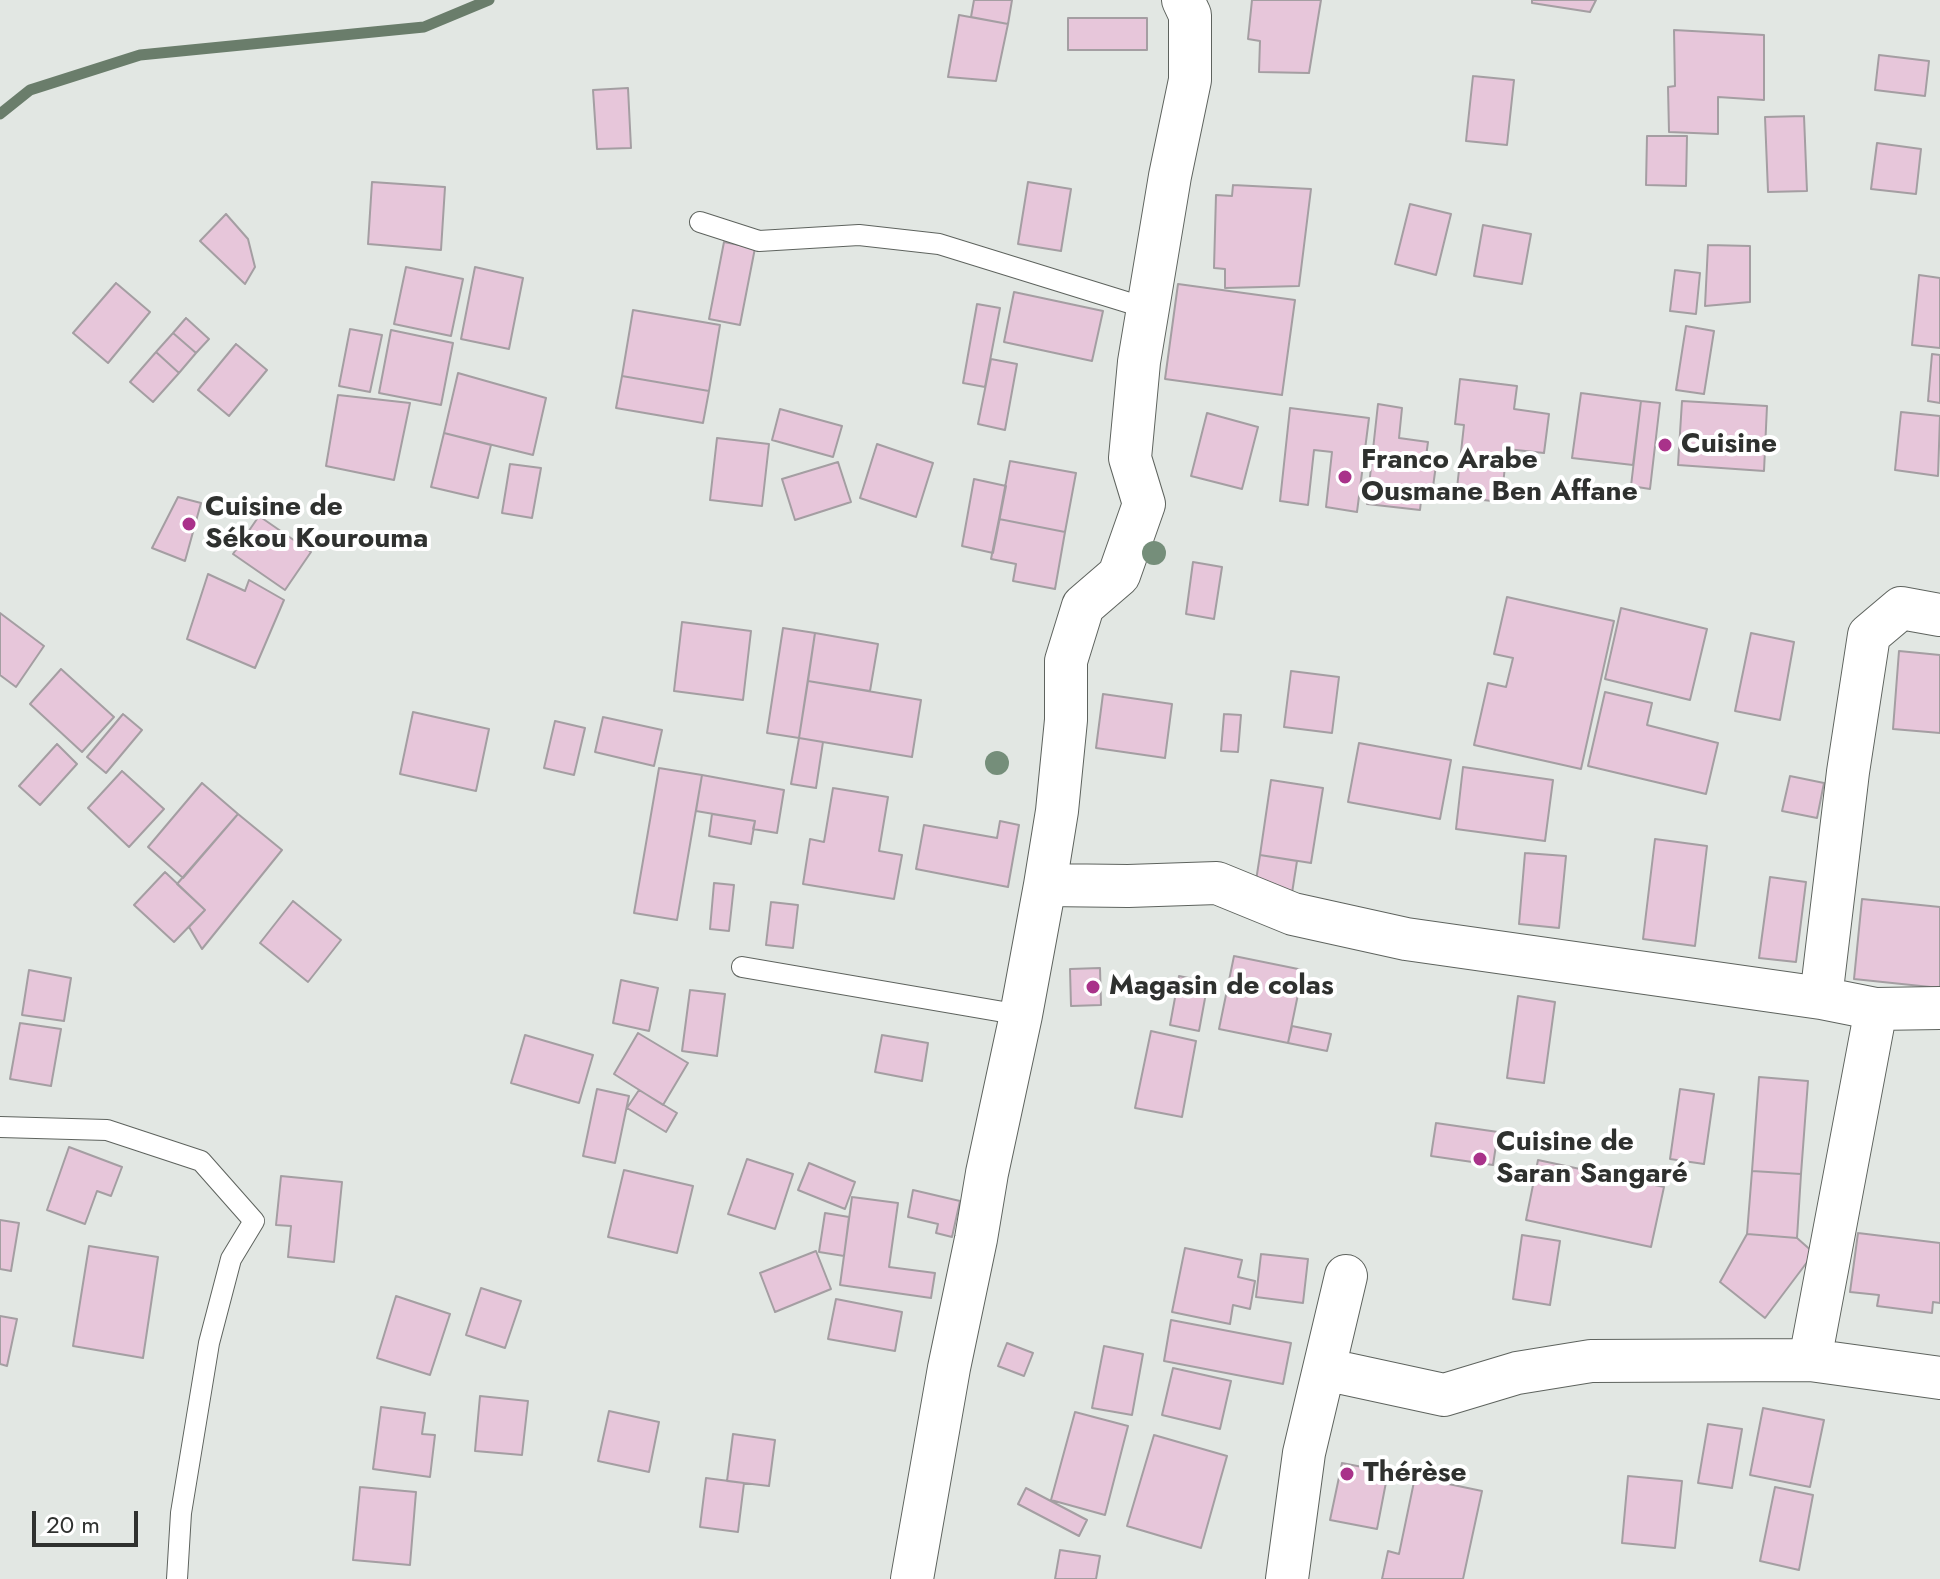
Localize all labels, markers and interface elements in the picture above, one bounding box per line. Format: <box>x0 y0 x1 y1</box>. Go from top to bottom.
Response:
place label: Cuisine <box>1681 428 1777 462</box>
marker: Cuisine <box>1656 436 1674 454</box>
place label: Franco Arabe Ousmane Ben Affane <box>1361 444 1638 510</box>
marker: Franco Arabe Ousmane Ben Affane <box>1336 468 1354 486</box>
place label: Cuisine de Sékou Kourouma <box>205 491 428 557</box>
marker: Cuisine de Sékou Kourouma <box>180 515 198 533</box>
place label: Magasin de colas <box>1109 970 1334 1004</box>
marker: Magasin de colas <box>1084 978 1102 996</box>
place label: Cuisine de Saran Sangaré <box>1496 1126 1688 1192</box>
marker: Cuisine de Saran Sangaré <box>1471 1150 1489 1168</box>
place label: Thérèse <box>1363 1457 1467 1491</box>
marker: Thérèse <box>1338 1465 1356 1483</box>
scale bar <box>36 1495 142 1545</box>
text: 20 m <box>46 1507 100 1542</box>

